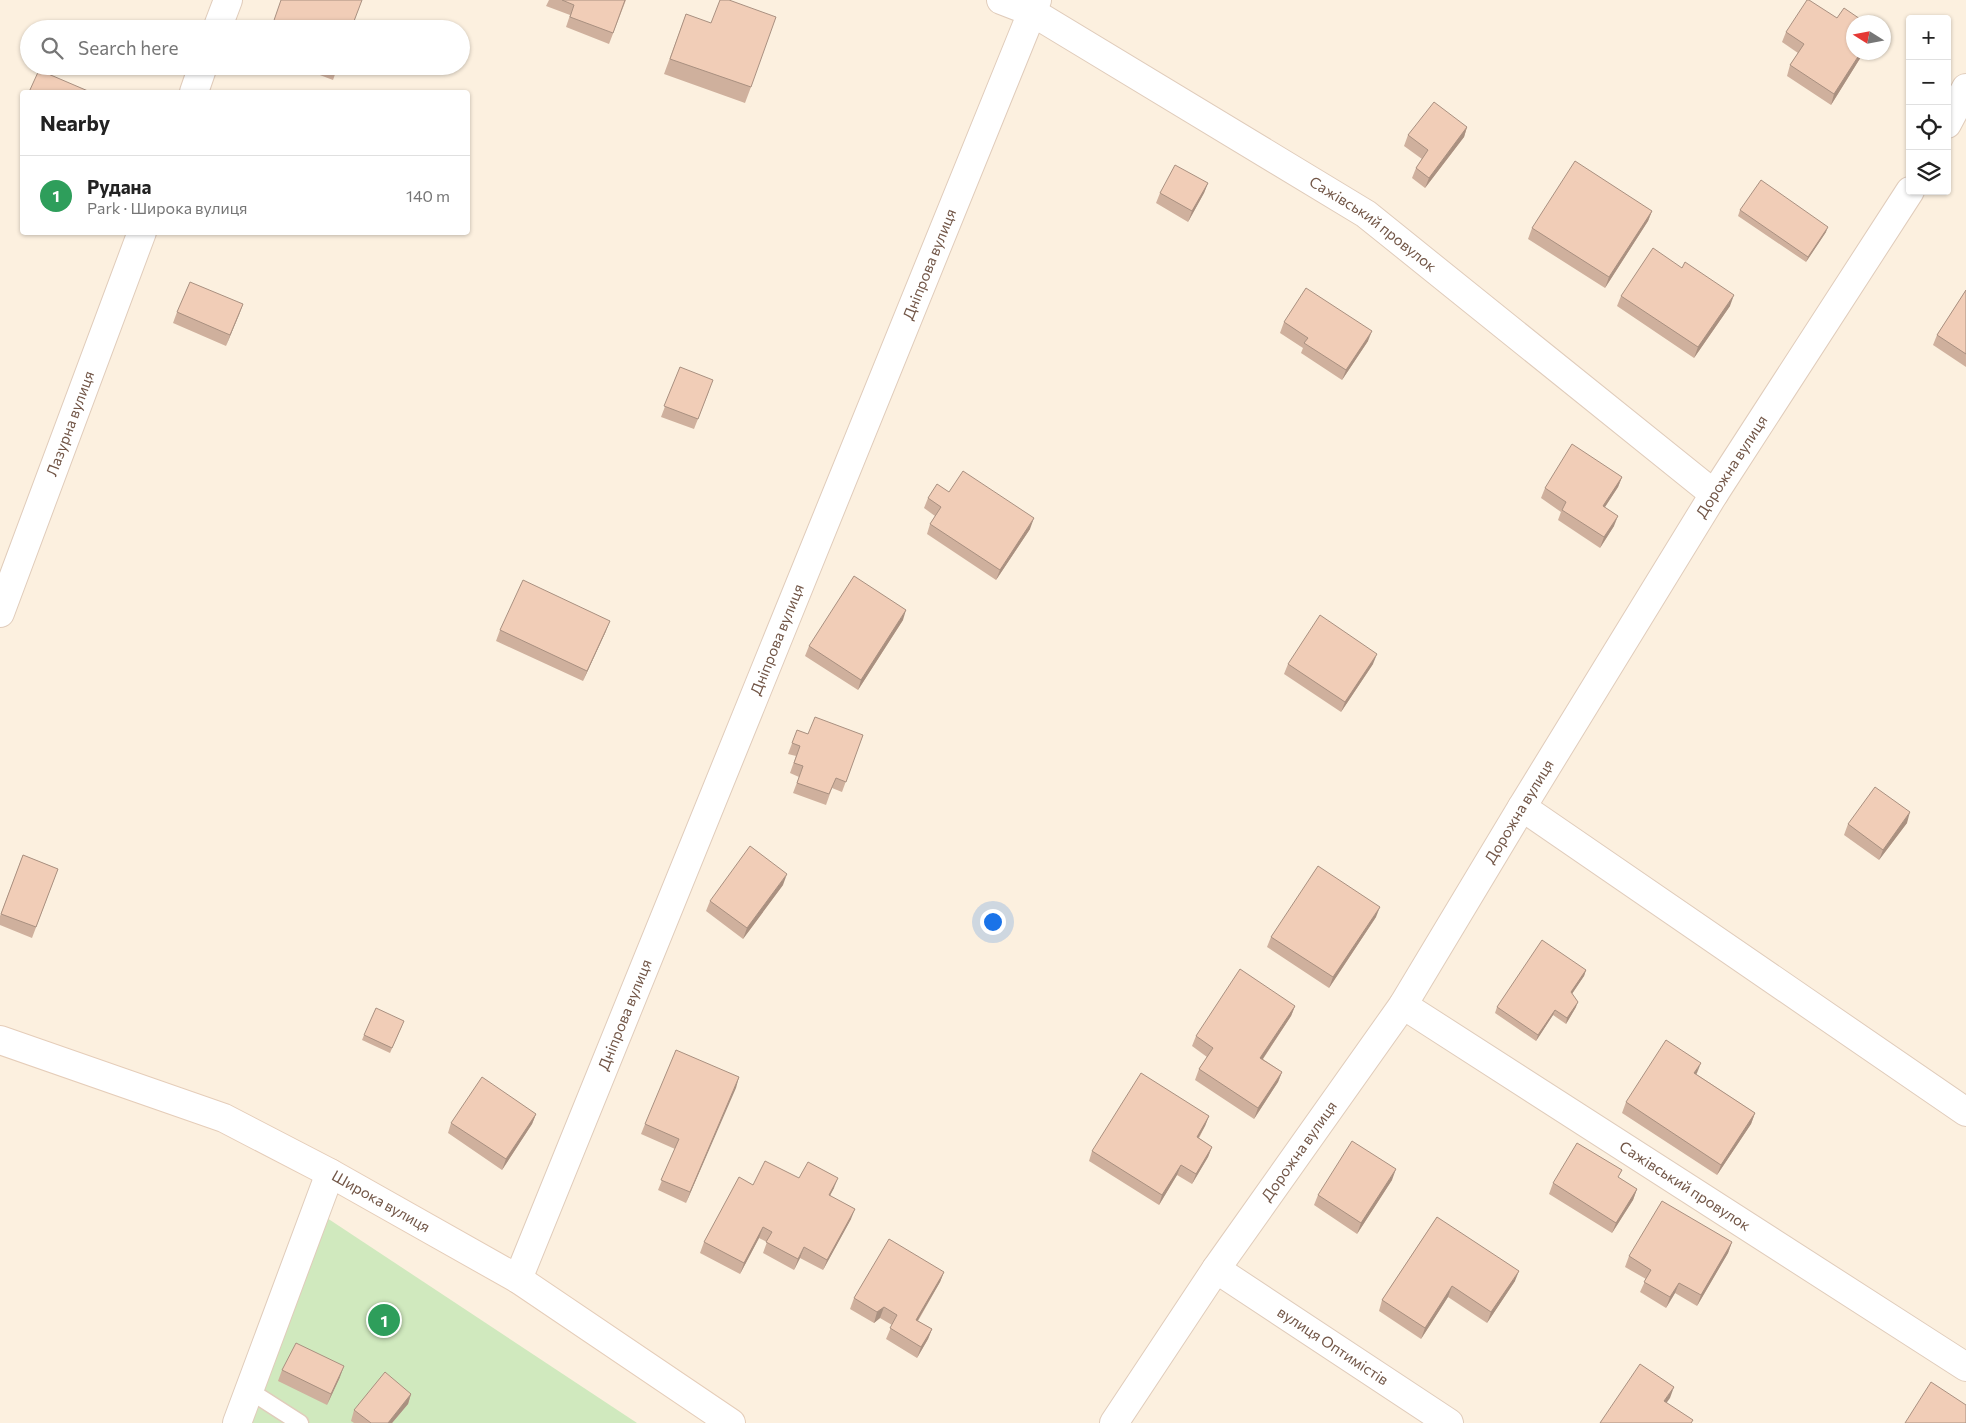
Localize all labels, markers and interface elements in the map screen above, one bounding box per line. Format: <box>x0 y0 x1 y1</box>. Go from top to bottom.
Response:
north arrow <box>1846 15 1891 60</box>
map controls <box>1906 15 1951 195</box>
button: + <box>1906 15 1951 60</box>
search box <box>20 20 470 75</box>
icon: search <box>38 34 66 62</box>
text: Search here <box>78 36 178 59</box>
button: − <box>1906 60 1951 105</box>
button: locate <box>1906 105 1951 150</box>
text: Nearby <box>40 110 110 135</box>
button: layers <box>1906 150 1951 195</box>
street label: Сажівський провулок <box>1307 172 1440 275</box>
text: Рудана <box>87 175 151 198</box>
text: 1 <box>52 186 60 205</box>
text: 140 m <box>406 186 450 205</box>
text: Park · Широка вулиця <box>87 198 247 217</box>
street label: Дніпрова вулиця <box>898 206 959 322</box>
street label: Лазурна вулиця <box>42 368 97 479</box>
street label: Дорожна вулиця <box>1692 412 1771 521</box>
street label: Дніпрова вулиця <box>746 581 807 697</box>
street label: Дорожна вулиця <box>1480 756 1557 866</box>
your location <box>980 909 1006 935</box>
street label: Дніпрова вулиця <box>594 956 655 1073</box>
street label: Дорожна вулиця <box>1257 1097 1340 1204</box>
street label: Сажівський провулок <box>1616 1137 1754 1234</box>
street label: Широка вулиця <box>329 1166 434 1236</box>
pin: 1 <box>368 1301 400 1339</box>
street label: вулиця Оптимістів <box>1274 1302 1392 1389</box>

